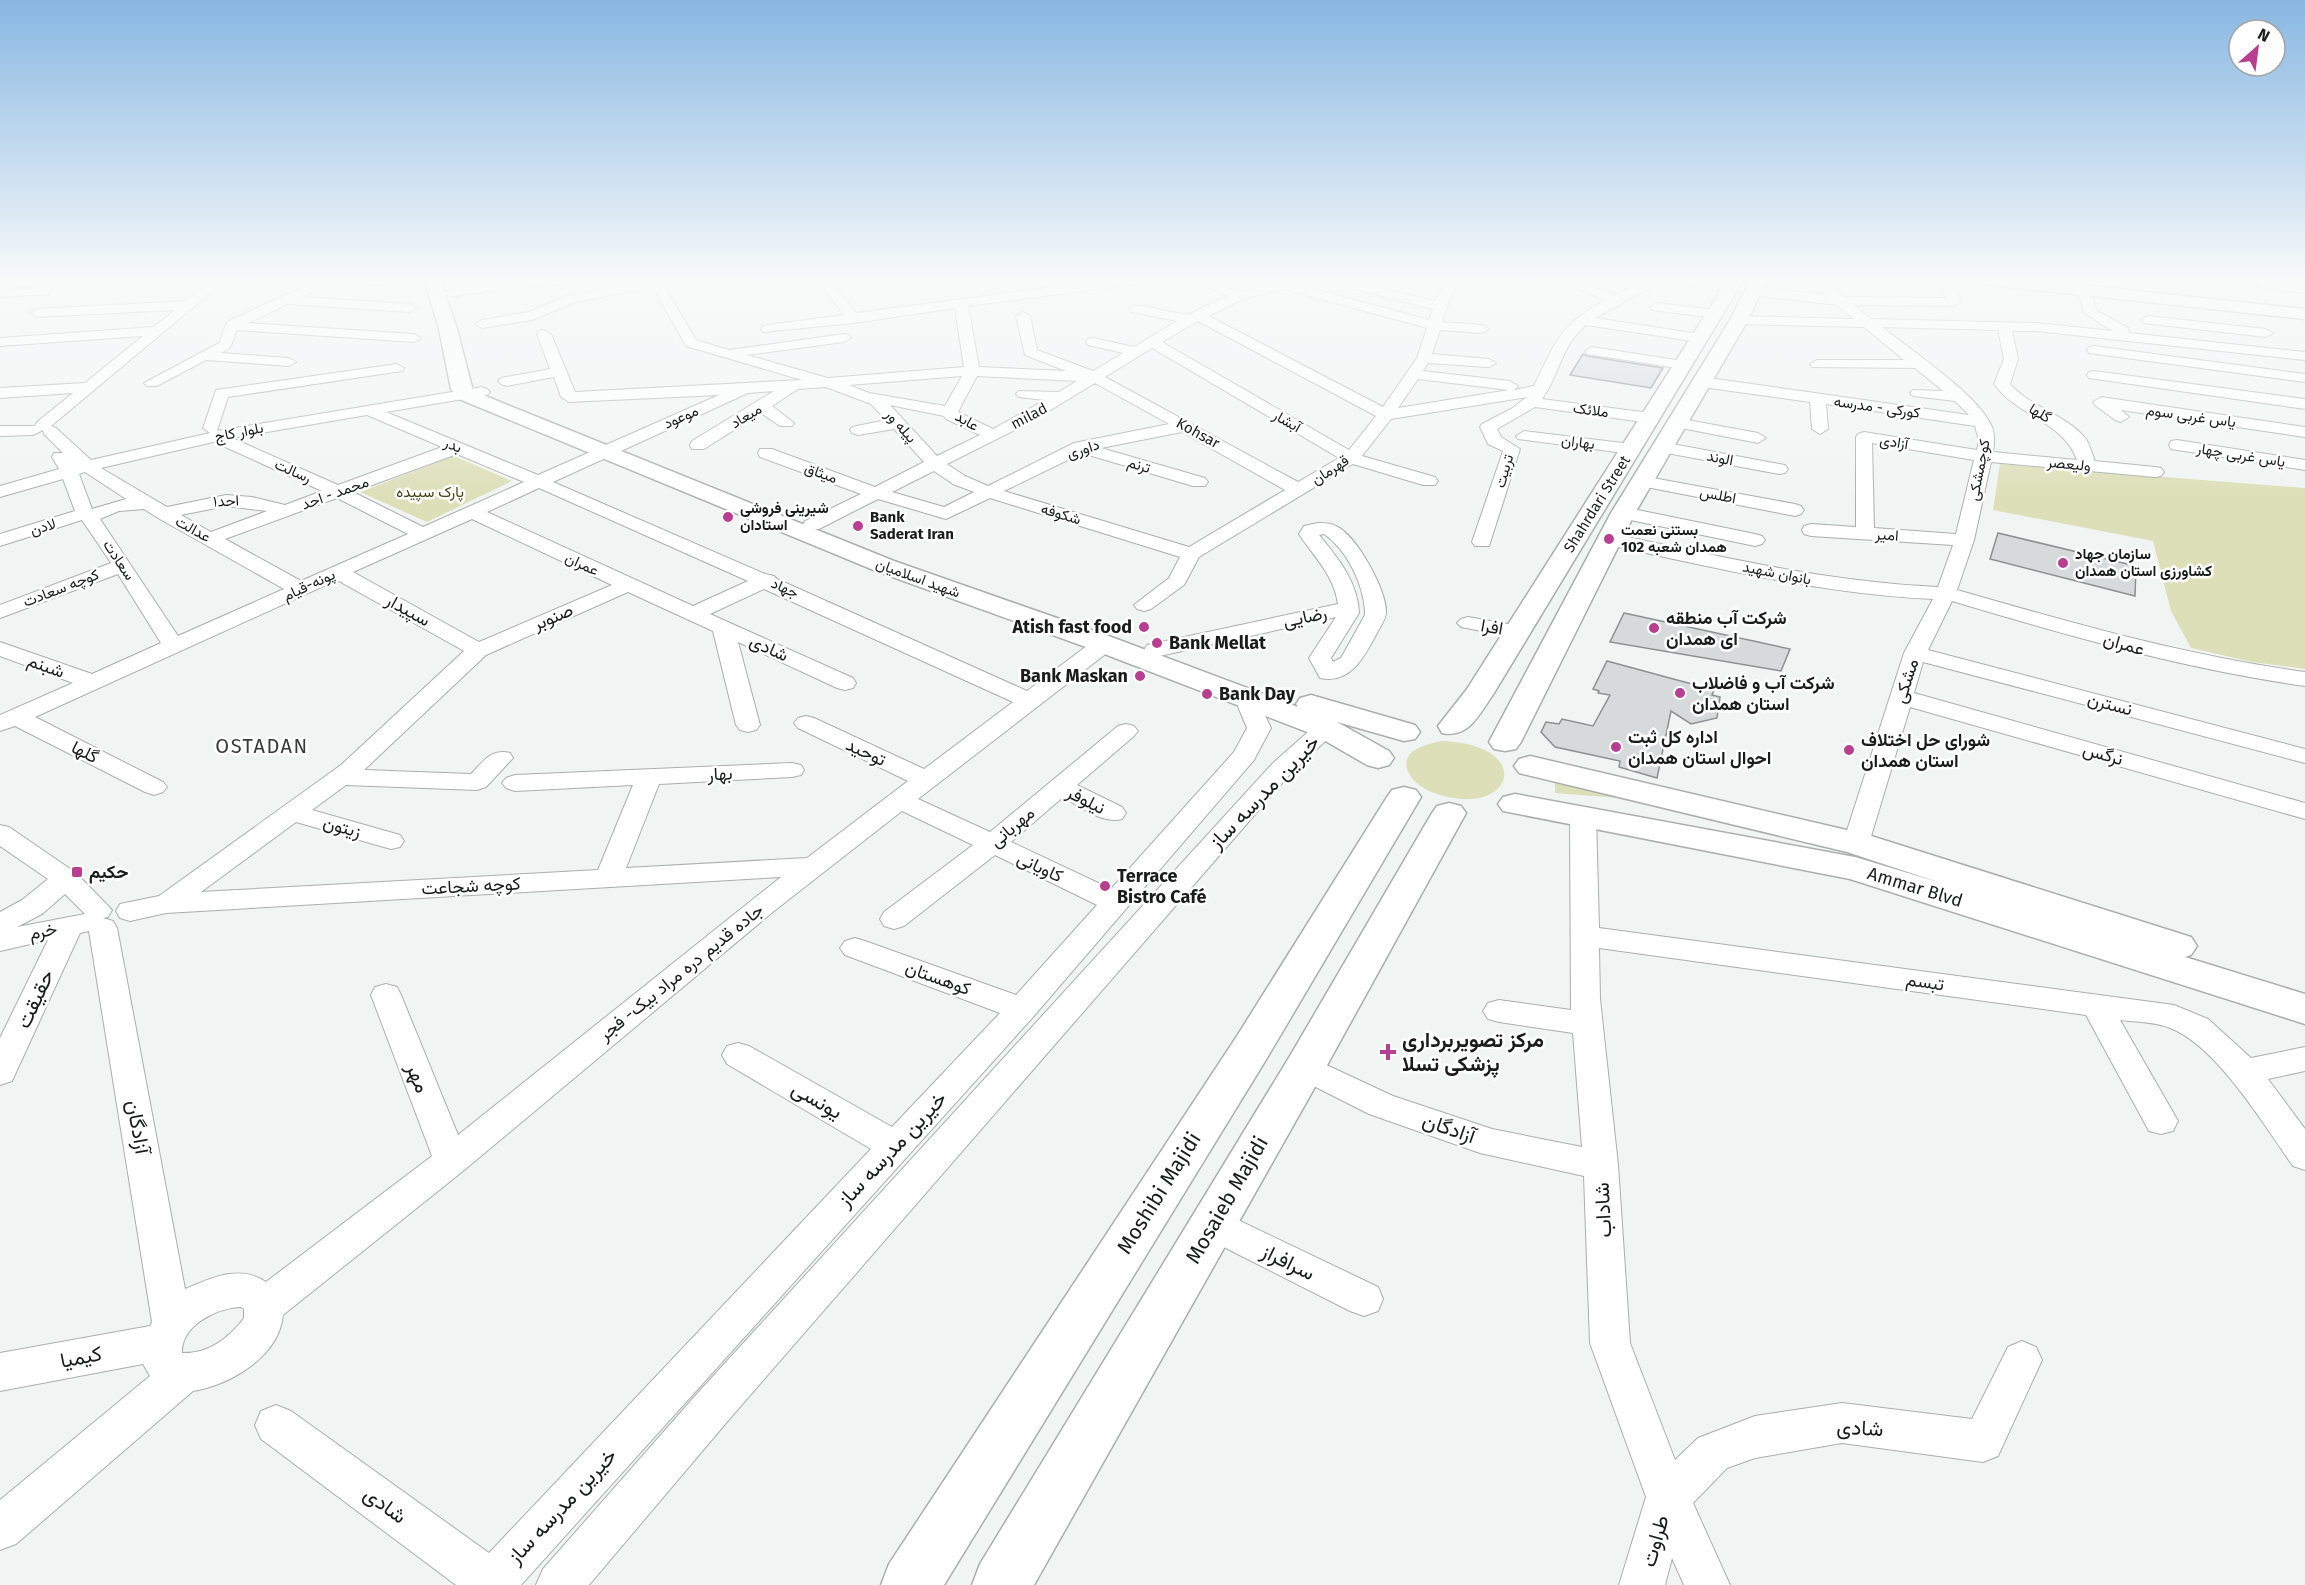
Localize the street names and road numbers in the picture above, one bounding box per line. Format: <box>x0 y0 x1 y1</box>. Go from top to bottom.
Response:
street label: کورکی - مدرسه <box>1833 392 1922 423</box>
street label: milad <box>1008 399 1050 433</box>
street label: ملائک <box>1572 399 1610 421</box>
street label: گلها <box>2026 399 2055 427</box>
street label: میعاد <box>727 400 765 432</box>
street label: موعود <box>661 401 701 433</box>
street label: یاس غربی سوم <box>2145 401 2237 432</box>
street label: پیله ور <box>880 405 921 447</box>
street label: آبشار <box>1269 405 1306 437</box>
street label: عابد <box>952 407 982 435</box>
street label: Kohsar <box>1173 414 1223 452</box>
street label: بلوار کاج <box>213 418 265 447</box>
street label: بهاران <box>1560 431 1596 453</box>
street label: آزادی <box>1878 431 1911 454</box>
street label: بدر <box>441 433 465 457</box>
street label: داوری <box>1065 435 1102 464</box>
street label: کوچمشکی <box>1964 438 1995 502</box>
street label: یاس غربی چهار <box>2194 439 2287 472</box>
street label: الوند <box>1705 447 1735 469</box>
street label: قهرمان <box>1308 451 1352 489</box>
street label: تربیت <box>1491 452 1517 490</box>
street label: Shahrdari Street <box>1560 452 1634 556</box>
street label: ترنم <box>1125 453 1153 478</box>
street label: ولیعصر <box>2045 453 2092 475</box>
street label: رسالت <box>272 455 314 487</box>
street label: میثاق <box>802 459 840 487</box>
street label: محمد - احد <box>299 473 371 513</box>
street label: اطلس <box>1698 483 1738 508</box>
street label: احد۱ <box>213 491 239 511</box>
street label: شکوفه <box>1039 499 1083 529</box>
street label: عدالت <box>172 512 214 546</box>
street label: لادن <box>28 515 58 539</box>
street label: امیر <box>1874 525 1899 545</box>
street label: سعادت <box>99 536 139 584</box>
street label: عمران <box>562 548 602 580</box>
street label: شهید اسلامیان <box>873 554 963 602</box>
street label: بانوان شهید <box>1741 558 1813 588</box>
street label: کوچه سعادت <box>21 565 102 612</box>
street label: پونه-قیام <box>280 565 338 606</box>
street label: جهاد <box>768 574 802 602</box>
street label: سپیدار <box>380 588 434 632</box>
street label: صنوبر <box>529 599 576 636</box>
street label: رضایی <box>1281 602 1329 632</box>
street label: افرا <box>1479 614 1505 640</box>
street label: عمران <box>2101 628 2147 660</box>
street label: شادی <box>746 630 792 666</box>
street label: شبنم <box>24 649 68 684</box>
street label: مشکی <box>1888 656 1924 706</box>
street label: نسترن <box>2085 688 2135 720</box>
street label: خیرین مدرسه ساز <box>1202 730 1325 855</box>
street label: توحید <box>842 733 890 771</box>
street label: گلها <box>68 736 102 768</box>
street label: نرگس <box>2080 738 2126 770</box>
street label: بهار <box>706 762 733 786</box>
street label: نیلوفر <box>1062 781 1109 819</box>
street label: مهربانی <box>985 802 1039 852</box>
street label: زیتون <box>321 811 363 843</box>
street label: کاویانی <box>1014 847 1066 887</box>
street label: Ammar Blvd <box>1865 862 1965 912</box>
street label: کوچه شجاعت <box>421 872 521 901</box>
street label: جاده قدیم دره مراد بیک- فجر <box>593 899 769 1047</box>
street label: خرم <box>27 917 59 946</box>
street label: کوهستان <box>903 956 973 1000</box>
street label: حقیقت <box>10 965 60 1033</box>
street label: تبسم <box>1904 968 1946 997</box>
street label: مهر <box>400 1058 436 1097</box>
street label: یونسی <box>787 1075 847 1125</box>
street label: خیرین مدرسه ساز <box>831 1086 952 1213</box>
street label: آزادگان <box>120 1098 156 1158</box>
street label: آزادگان <box>1419 1107 1481 1150</box>
street label: Moshibi Majidi <box>1111 1127 1207 1259</box>
street label: Mosaieb Majidi <box>1180 1132 1274 1268</box>
street label: شاداب <box>1589 1182 1617 1238</box>
street label: سرافراز <box>1256 1238 1319 1286</box>
street label: کیمیا <box>58 1340 104 1374</box>
street label: شادی <box>1836 1414 1884 1442</box>
street label: خیرین مدرسه ساز <box>501 1443 622 1570</box>
street label: شادی <box>358 1481 412 1529</box>
street label: طراوت <box>1635 1512 1675 1570</box>

